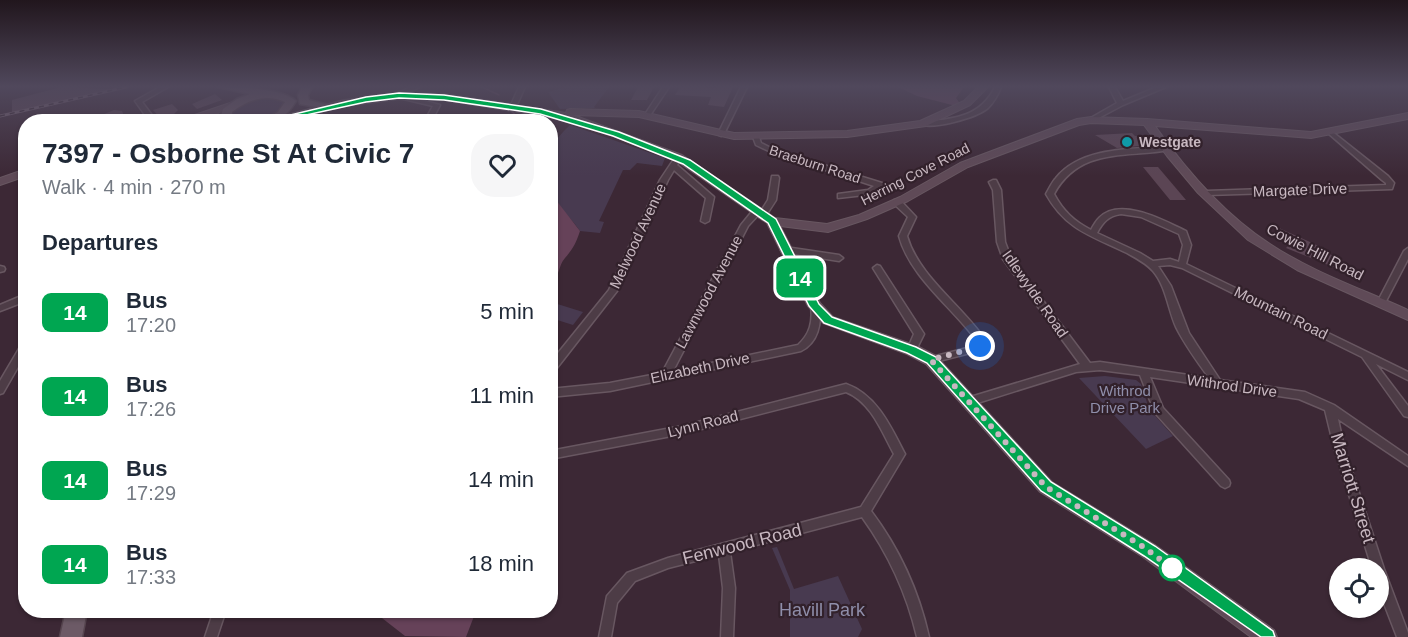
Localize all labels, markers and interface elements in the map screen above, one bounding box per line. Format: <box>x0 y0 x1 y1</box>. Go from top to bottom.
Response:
button: heart <box>471 134 534 197</box>
place label: Westgate <box>1139 134 1201 150</box>
marker: Westgate <box>1120 135 1134 149</box>
text: 7397 - Osborne St At Civic 7 <box>42 138 414 169</box>
street label: Herring Cove Road <box>858 140 972 208</box>
street label: Braeburn Road <box>767 142 863 186</box>
text: Walk · 4 min · 270 m <box>42 176 226 198</box>
street label: Margate Drive <box>1253 179 1347 200</box>
street label: Melwood Avenue <box>606 181 669 291</box>
street label: Cowie Hill Road <box>1264 220 1367 283</box>
text: Departures <box>42 230 158 255</box>
street label: Lawnwood Avenue <box>672 232 746 351</box>
street label: Idlewylde Road <box>999 247 1072 341</box>
line badge: 14 <box>773 258 827 298</box>
text: 14 <box>788 267 812 290</box>
street label: Mountain Road <box>1232 283 1331 342</box>
text: Bus <box>126 288 168 313</box>
text: 5 min <box>480 299 534 324</box>
text: 14 <box>63 301 87 324</box>
text: 17:20 <box>126 314 176 336</box>
your location <box>965 331 995 361</box>
street label: Elizabeth Drive <box>649 349 751 386</box>
street label: Withrod Drive <box>1186 371 1278 400</box>
text: Bus <box>126 372 168 397</box>
park label: Withrod Drive Park <box>1090 382 1161 416</box>
text: 11 min <box>470 383 534 408</box>
text: 14 <box>63 385 87 408</box>
text: 17:26 <box>126 398 176 420</box>
street label: Lynn Road <box>666 407 740 440</box>
street label: Marriott Street <box>1327 431 1379 545</box>
text: Bus <box>126 456 168 481</box>
text: 14 min <box>468 467 534 492</box>
text: 14 <box>63 469 87 492</box>
text: 17:29 <box>126 482 176 504</box>
street label: Fenwood Road <box>680 520 804 568</box>
text: Bus <box>126 540 168 565</box>
text: 18 min <box>468 551 534 576</box>
text: 14 <box>63 553 87 576</box>
unlabelled marker <box>1159 555 1185 581</box>
map controls <box>1329 558 1389 618</box>
button: locate <box>1329 558 1389 618</box>
text: 17:33 <box>126 566 176 588</box>
park label: Havill Park <box>779 600 866 620</box>

